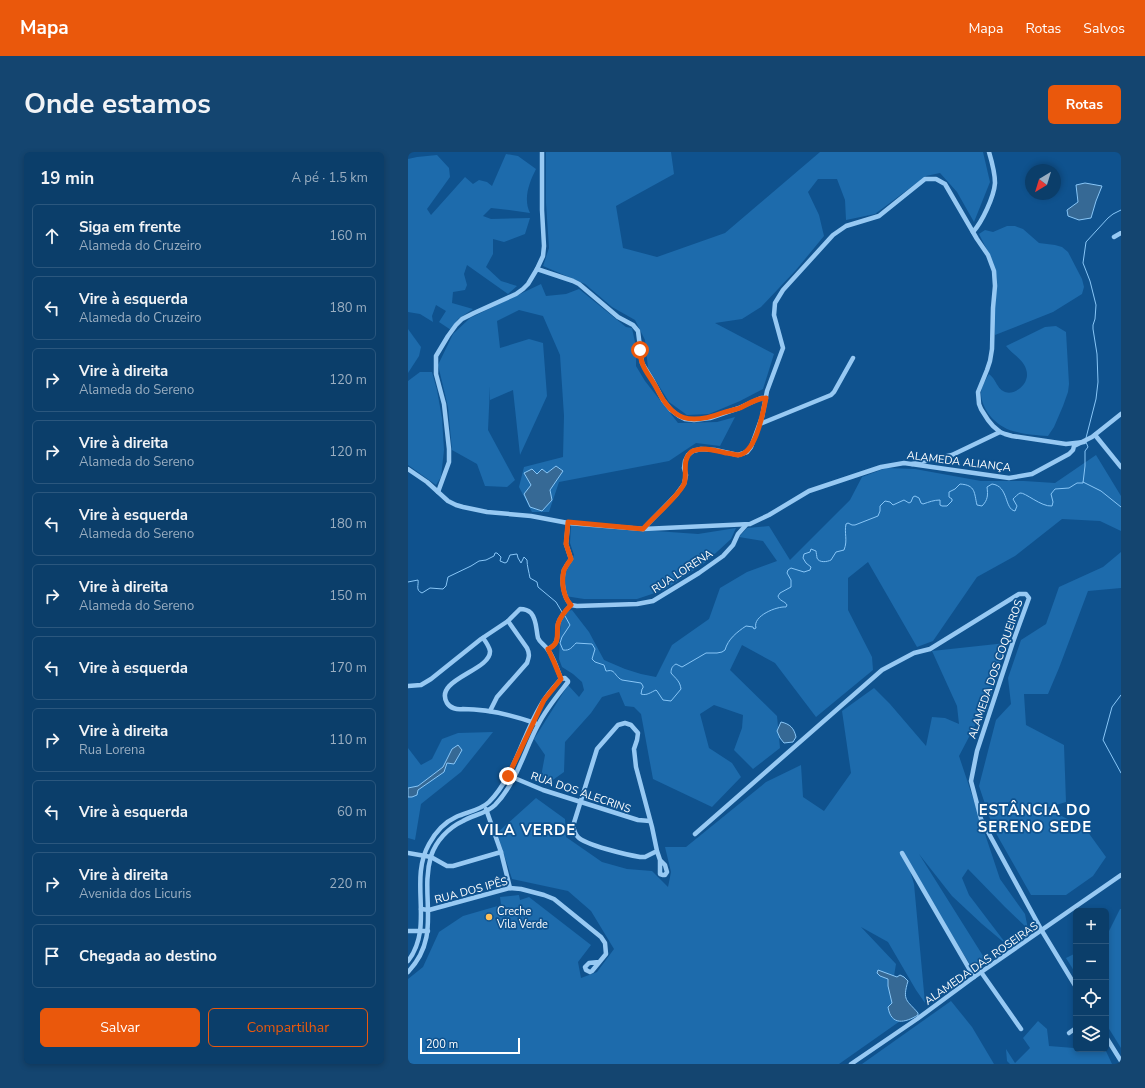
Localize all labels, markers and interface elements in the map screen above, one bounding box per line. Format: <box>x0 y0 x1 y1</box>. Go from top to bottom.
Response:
text: Mapa <box>20 15 69 41</box>
text: Mapa <box>968 19 1003 38</box>
text: Rotas <box>1025 19 1061 38</box>
text: Salvos <box>1083 19 1125 38</box>
text: Onde estamos <box>24 85 211 123</box>
button: Rotas <box>1048 85 1121 124</box>
north arrow <box>1025 164 1061 200</box>
text: 19 min <box>40 167 94 190</box>
text: A pé · 1.5 km <box>292 169 368 187</box>
text: Siga em frente <box>79 217 181 237</box>
icon: ahead <box>41 225 63 247</box>
text: 160 m <box>329 227 367 245</box>
text: Alameda do Cruzeiro <box>79 237 202 255</box>
text: Vire à esquerda <box>79 289 188 309</box>
icon: left <box>41 297 63 319</box>
text: 180 m <box>329 299 367 317</box>
text: Alameda do Cruzeiro <box>79 309 202 327</box>
route start <box>631 341 649 359</box>
text: Vire à direita <box>79 361 168 381</box>
icon: right <box>41 369 63 391</box>
text: 120 m <box>329 371 367 389</box>
text: Alameda do Sereno <box>79 381 194 399</box>
text: Vire à direita <box>79 433 168 453</box>
icon: right <box>41 441 63 463</box>
text: 120 m <box>329 443 367 461</box>
street label: ALAMEDA ALIANÇA <box>906 448 1012 475</box>
text: Alameda do Sereno <box>79 453 194 471</box>
text: Vire à esquerda <box>79 505 188 525</box>
icon: left <box>41 513 63 535</box>
text: 180 m <box>329 515 367 533</box>
text: Alameda do Sereno <box>79 525 194 543</box>
street label: RUA LORENA <box>649 546 716 597</box>
text: Vire à direita <box>79 577 168 597</box>
icon: right <box>41 585 63 607</box>
text: 150 m <box>329 587 367 605</box>
text: Alameda do Sereno <box>79 597 194 615</box>
street label: ALAMEDA DOS COQUEIROS <box>965 597 1026 741</box>
icon: left <box>41 657 63 679</box>
text: Vire à esquerda <box>79 658 188 678</box>
text: 170 m <box>329 659 367 677</box>
text: Vire à direita <box>79 721 168 741</box>
icon: right <box>41 729 63 751</box>
text: 110 m <box>329 731 367 749</box>
text: Rua Lorena <box>79 741 145 759</box>
route end <box>499 767 517 785</box>
street label: RUA DOS ALECRINS <box>529 768 633 817</box>
district label: ESTÂNCIA DO SERENO SEDE <box>978 800 1092 837</box>
icon: left <box>41 801 63 823</box>
text: Vire à esquerda <box>79 802 188 822</box>
text: 60 m <box>337 803 367 821</box>
district label: VILA VERDE <box>477 820 576 840</box>
text: Vire à direita <box>79 865 168 885</box>
street label: RUA DOS IPÊS <box>433 872 510 907</box>
icon: right <box>41 873 63 895</box>
text: 220 m <box>329 875 367 893</box>
text: Avenida dos Licuris <box>79 885 192 903</box>
place label: Creche Vila Verde <box>496 904 548 932</box>
map controls <box>1073 908 1109 1052</box>
button: + <box>1073 908 1109 944</box>
marker: Creche Vila Verde <box>484 912 494 922</box>
street label: ALAMEDA DAS ROSEIRAS <box>921 918 1041 1008</box>
button: − <box>1073 944 1109 980</box>
icon: arrive <box>41 945 63 967</box>
text: Chegada ao destino <box>79 946 217 966</box>
button: locate <box>1073 980 1109 1016</box>
button: Salvar <box>40 1008 200 1047</box>
button: Compartilhar <box>208 1008 368 1047</box>
button: layers <box>1073 1016 1109 1052</box>
scale bar <box>420 1036 520 1055</box>
text: 200 m <box>426 1037 458 1052</box>

